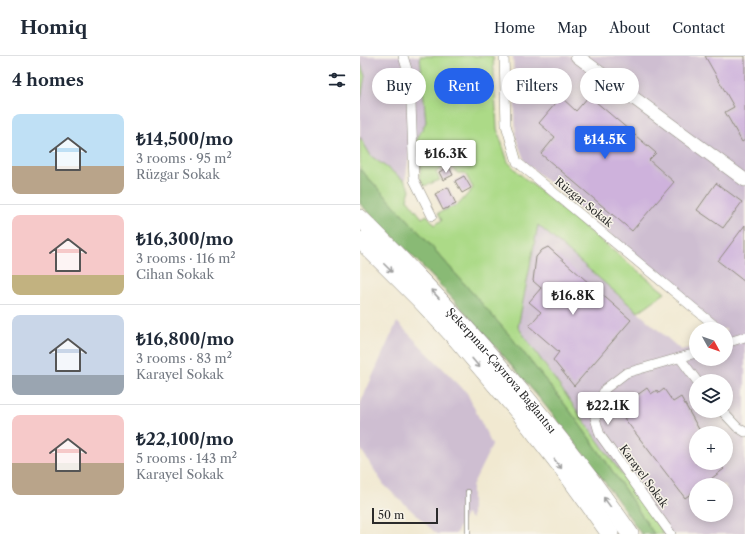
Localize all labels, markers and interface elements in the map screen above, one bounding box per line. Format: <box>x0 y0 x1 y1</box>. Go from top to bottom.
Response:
text: Homiq <box>20 16 87 39</box>
text: Home <box>494 19 535 37</box>
text: Map <box>557 19 587 37</box>
text: About <box>609 19 650 37</box>
text: Contact <box>672 19 725 37</box>
chip: Buy <box>372 68 426 104</box>
chip: Rent <box>434 68 494 104</box>
chip: Filters <box>502 68 572 104</box>
chip: New <box>580 68 639 104</box>
icon: filters <box>326 69 348 91</box>
text: 4 homes <box>12 70 84 90</box>
pin: ₺14.5K <box>572 126 638 160</box>
text: ₺14,500/mo <box>136 129 233 149</box>
icon: home <box>44 130 92 178</box>
text: ₺14.5K <box>584 131 626 147</box>
pin: ₺16.3K <box>413 140 479 174</box>
text: ₺16.3K <box>425 145 467 161</box>
text: 3 rooms · 95 m² <box>136 150 232 166</box>
text: Rüzgar Sokak <box>136 166 220 182</box>
street label: Rüzgar Sokak <box>552 174 616 230</box>
text: ₺16,300/mo <box>136 229 233 249</box>
icon: home <box>44 231 92 279</box>
text: 3 rooms · 116 m² <box>136 250 236 266</box>
one-way arrow <box>383 263 393 273</box>
text: Cihan Sokak <box>136 266 214 282</box>
pin: ₺16.8K <box>540 282 606 316</box>
text: ₺16.8K <box>551 287 595 303</box>
one-way arrow <box>430 289 440 299</box>
street label: Şekerpınar-Çayırova Bağlantısı <box>444 305 559 436</box>
north arrow <box>689 322 733 366</box>
map controls <box>689 322 733 522</box>
text: ₺16,800/mo <box>136 329 234 349</box>
icon: home <box>44 331 92 379</box>
text: 3 rooms · 83 m² <box>136 350 232 366</box>
one-way arrow <box>472 358 481 368</box>
text: Karayel Sokak <box>136 366 224 382</box>
button: layers <box>689 374 733 418</box>
pin: ₺22.1K <box>575 392 641 426</box>
text: ₺22.1K <box>587 397 629 413</box>
button: + <box>689 426 733 470</box>
text: ₺22,100/mo <box>136 429 233 449</box>
icon: home <box>44 431 92 479</box>
street label: Karayel Sokak <box>617 442 672 511</box>
text: 5 rooms · 143 m² <box>136 450 237 466</box>
one-way arrow <box>554 458 563 469</box>
text: Karayel Sokak <box>136 466 224 482</box>
button: − <box>689 478 733 522</box>
one-way arrow <box>603 497 611 508</box>
scale bar <box>372 506 438 525</box>
text: 50 m <box>378 508 404 522</box>

